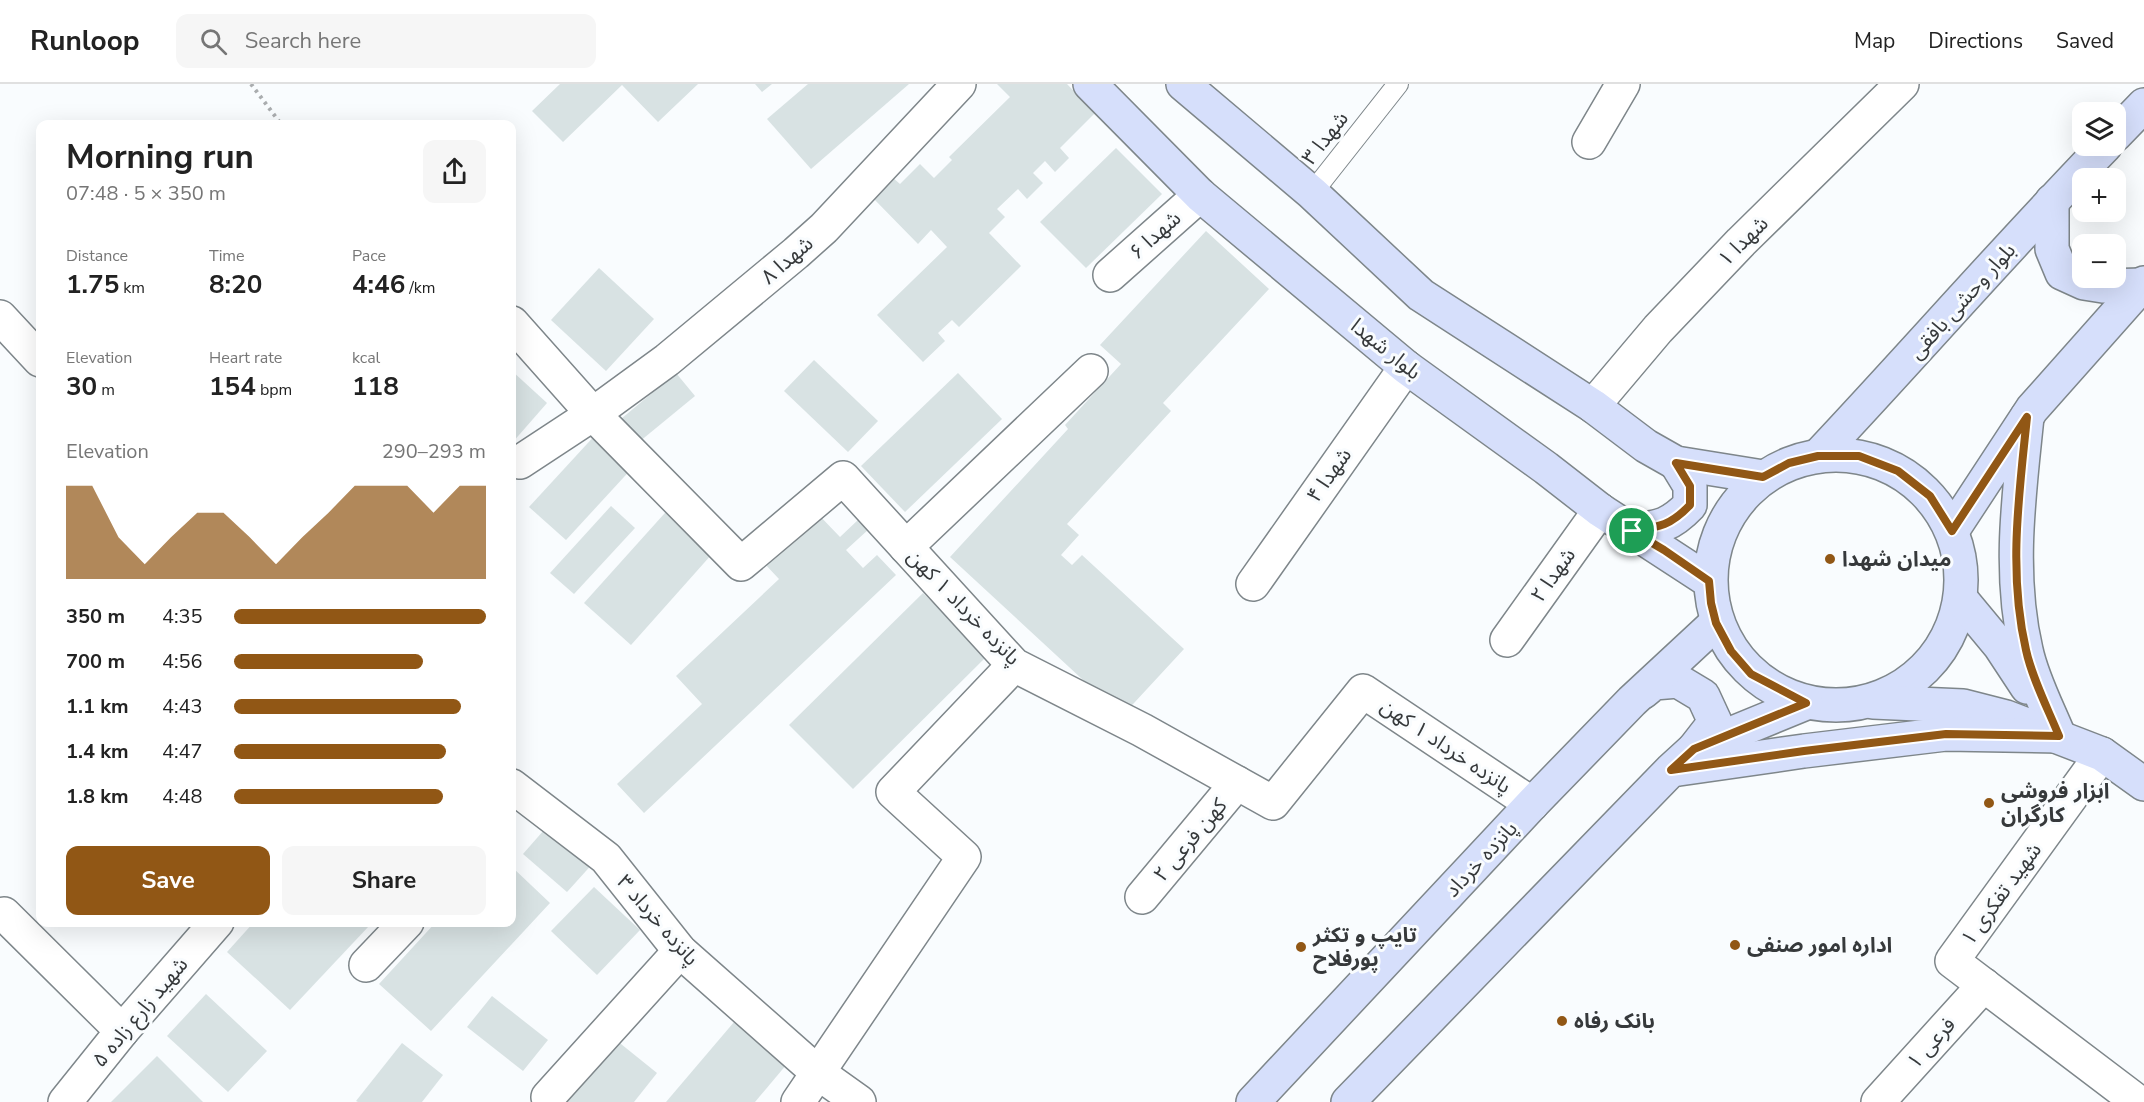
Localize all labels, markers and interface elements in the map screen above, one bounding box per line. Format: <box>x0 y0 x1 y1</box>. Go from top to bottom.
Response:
search box <box>176 14 596 68</box>
text: Runloop <box>30 22 140 60</box>
icon: search <box>197 25 230 58</box>
text: Search here <box>245 26 361 56</box>
text: Map <box>1854 27 1895 55</box>
text: Directions <box>1928 27 2023 55</box>
text: Saved <box>2056 27 2114 55</box>
map controls <box>2072 102 2126 288</box>
button: layers <box>2072 102 2126 156</box>
street label: شهدا ۳ <box>1295 105 1355 171</box>
text: Morning run <box>66 135 254 180</box>
button: share <box>423 140 486 203</box>
button: + <box>2072 168 2126 222</box>
text: 07:48 · 5 × 350 m <box>66 180 226 207</box>
street label: شهدا ۶ <box>1123 204 1187 266</box>
street label: شهدا ۱ <box>1712 210 1774 272</box>
street label: شهدا ۸ <box>755 230 819 290</box>
button: − <box>2072 234 2126 288</box>
street label: بلوار وحشی بافقی <box>1902 237 2022 365</box>
text: Distance <box>66 245 128 267</box>
text: Time <box>209 245 245 267</box>
text: Pace <box>352 245 386 267</box>
text: 1.75 <box>66 267 119 302</box>
text: 8:20 <box>209 267 262 302</box>
text: 4:46 <box>352 267 405 302</box>
text: km <box>119 277 145 299</box>
text: /km <box>405 277 436 299</box>
street label: بلوار شهدا <box>1345 312 1427 386</box>
text: Elevation <box>66 347 132 369</box>
text: Heart rate <box>209 347 282 369</box>
text: kcal <box>352 347 380 369</box>
text: 30 <box>66 369 97 404</box>
text: 154 <box>209 369 256 404</box>
text: 118 <box>352 369 399 404</box>
text: m <box>97 379 115 401</box>
text: bpm <box>256 379 292 401</box>
text: Elevation <box>66 438 149 465</box>
text: 290–293 m <box>382 438 486 465</box>
street label: شهدا ۴ <box>1300 442 1358 508</box>
pin <box>1606 505 1657 556</box>
icon: arrive <box>1615 514 1648 547</box>
street label: شهدا ۲ <box>1524 542 1582 608</box>
street label: پانزده خرداد ۱ کهن <box>901 543 1027 671</box>
place label: میدان شهدا <box>1842 545 1951 573</box>
marker: میدان شهدا <box>1823 552 1837 566</box>
text: 350 m <box>66 603 125 630</box>
text: 4:35 <box>162 603 203 630</box>
text: 700 m <box>66 648 125 675</box>
text: 4:56 <box>162 648 203 675</box>
street label: پانزده خرداد ۱ کهن <box>1375 692 1517 800</box>
text: 1.1 km <box>66 693 129 720</box>
text: 4:43 <box>162 693 203 720</box>
text: 1.4 km <box>66 738 129 765</box>
text: 4:47 <box>162 738 203 765</box>
place label: ابزار فروشی کارگران <box>2001 777 2110 829</box>
text: 1.8 km <box>66 783 129 810</box>
text: 4:48 <box>162 783 203 810</box>
street label: کهن فرعی ۲ <box>1147 792 1233 888</box>
marker: ابزار فروشی کارگران <box>1982 796 1996 810</box>
street label: پانزده خرداد <box>1438 815 1524 903</box>
street label: شهید تفکری ۱ <box>1954 837 2048 951</box>
button: Save <box>66 846 270 915</box>
button: Share <box>282 846 486 915</box>
street label: پانزده خرداد ۳ <box>611 868 705 972</box>
place label: تایپ و تکثر پورفلاح <box>1312 921 1417 974</box>
place label: اداره امور صنفی <box>1747 931 1892 959</box>
marker: اداره امور صنفی <box>1728 938 1742 952</box>
marker: تایپ و تکثر پورفلاح <box>1294 940 1308 954</box>
street label: شهید زارع زاده ۵ <box>86 951 195 1074</box>
place label: بانک رفاه <box>1574 1007 1655 1035</box>
street label: فرعی ۱ <box>1900 1011 1962 1075</box>
marker: بانک رفاه <box>1555 1014 1569 1028</box>

